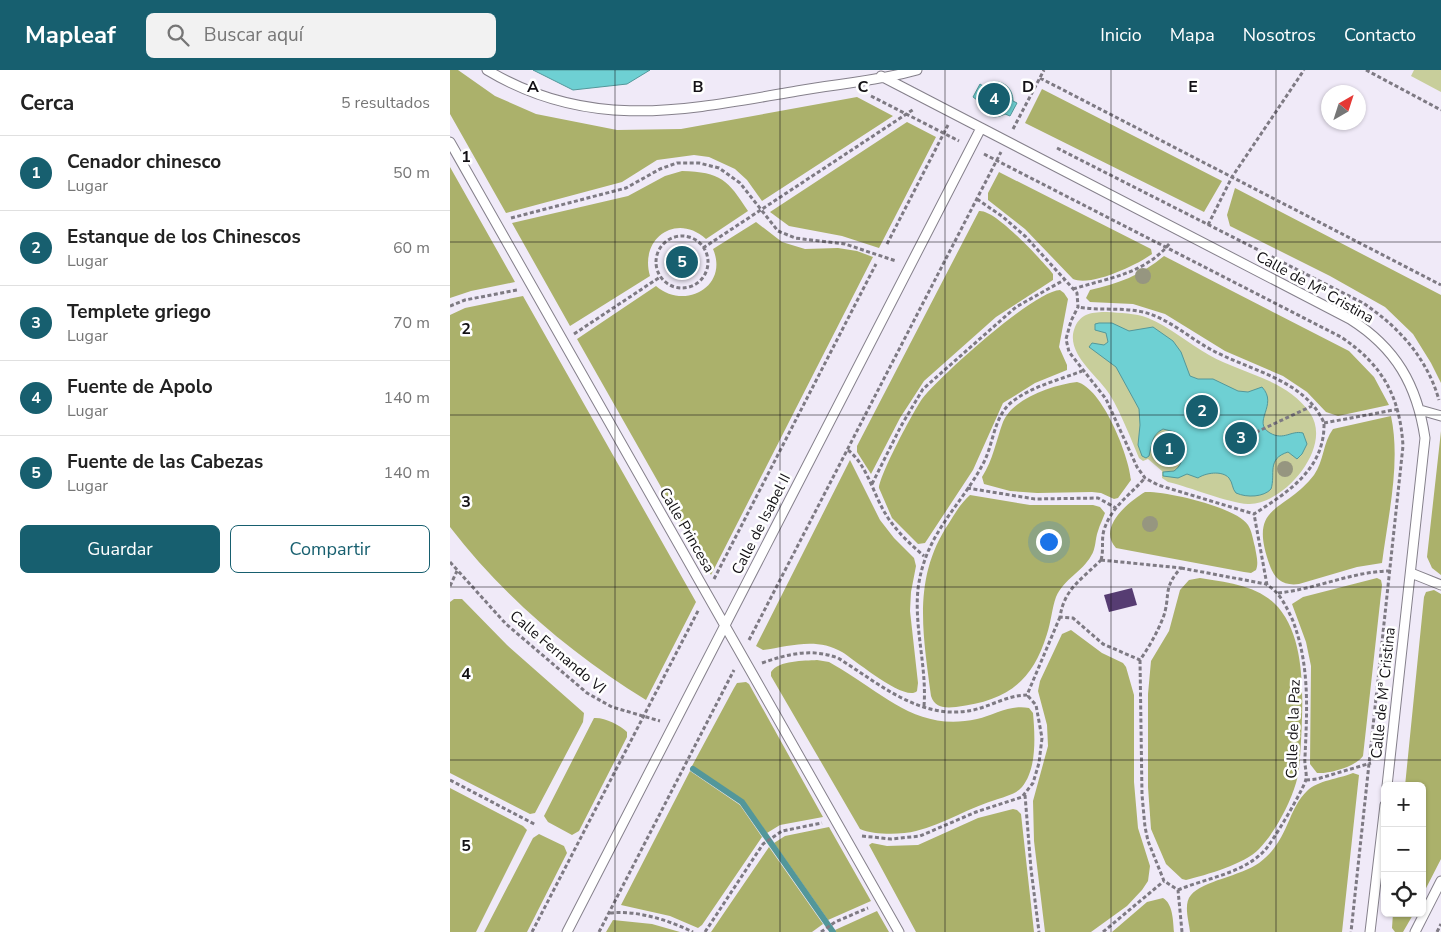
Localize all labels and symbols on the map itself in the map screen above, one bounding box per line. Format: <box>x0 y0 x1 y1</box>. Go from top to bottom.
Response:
text: A <box>527 76 539 98</box>
text: B <box>692 76 704 98</box>
text: C <box>858 76 869 98</box>
text: D <box>1022 76 1034 98</box>
text: E <box>1188 76 1198 98</box>
pin: 4 <box>978 80 1010 118</box>
north arrow <box>1321 85 1366 130</box>
text: 1 <box>461 146 471 168</box>
pin: 5 <box>666 243 698 281</box>
street label: Calle de Mª Cristina <box>1252 246 1378 328</box>
text: 2 <box>461 318 471 340</box>
pin: 2 <box>1186 392 1218 430</box>
pin: 3 <box>1225 419 1257 457</box>
pin: 1 <box>1153 430 1185 468</box>
street label: Calle de Isabel II <box>727 470 795 578</box>
street label: Calle Princesa <box>655 484 719 576</box>
text: 3 <box>461 491 471 513</box>
your location <box>1036 529 1062 555</box>
street label: Calle Fernando VI <box>506 606 610 698</box>
street label: Calle de Mª Cristina <box>1366 626 1400 760</box>
text: 4 <box>461 663 471 685</box>
street label: Calle de la Paz <box>1281 679 1305 779</box>
text: 5 <box>461 835 471 857</box>

